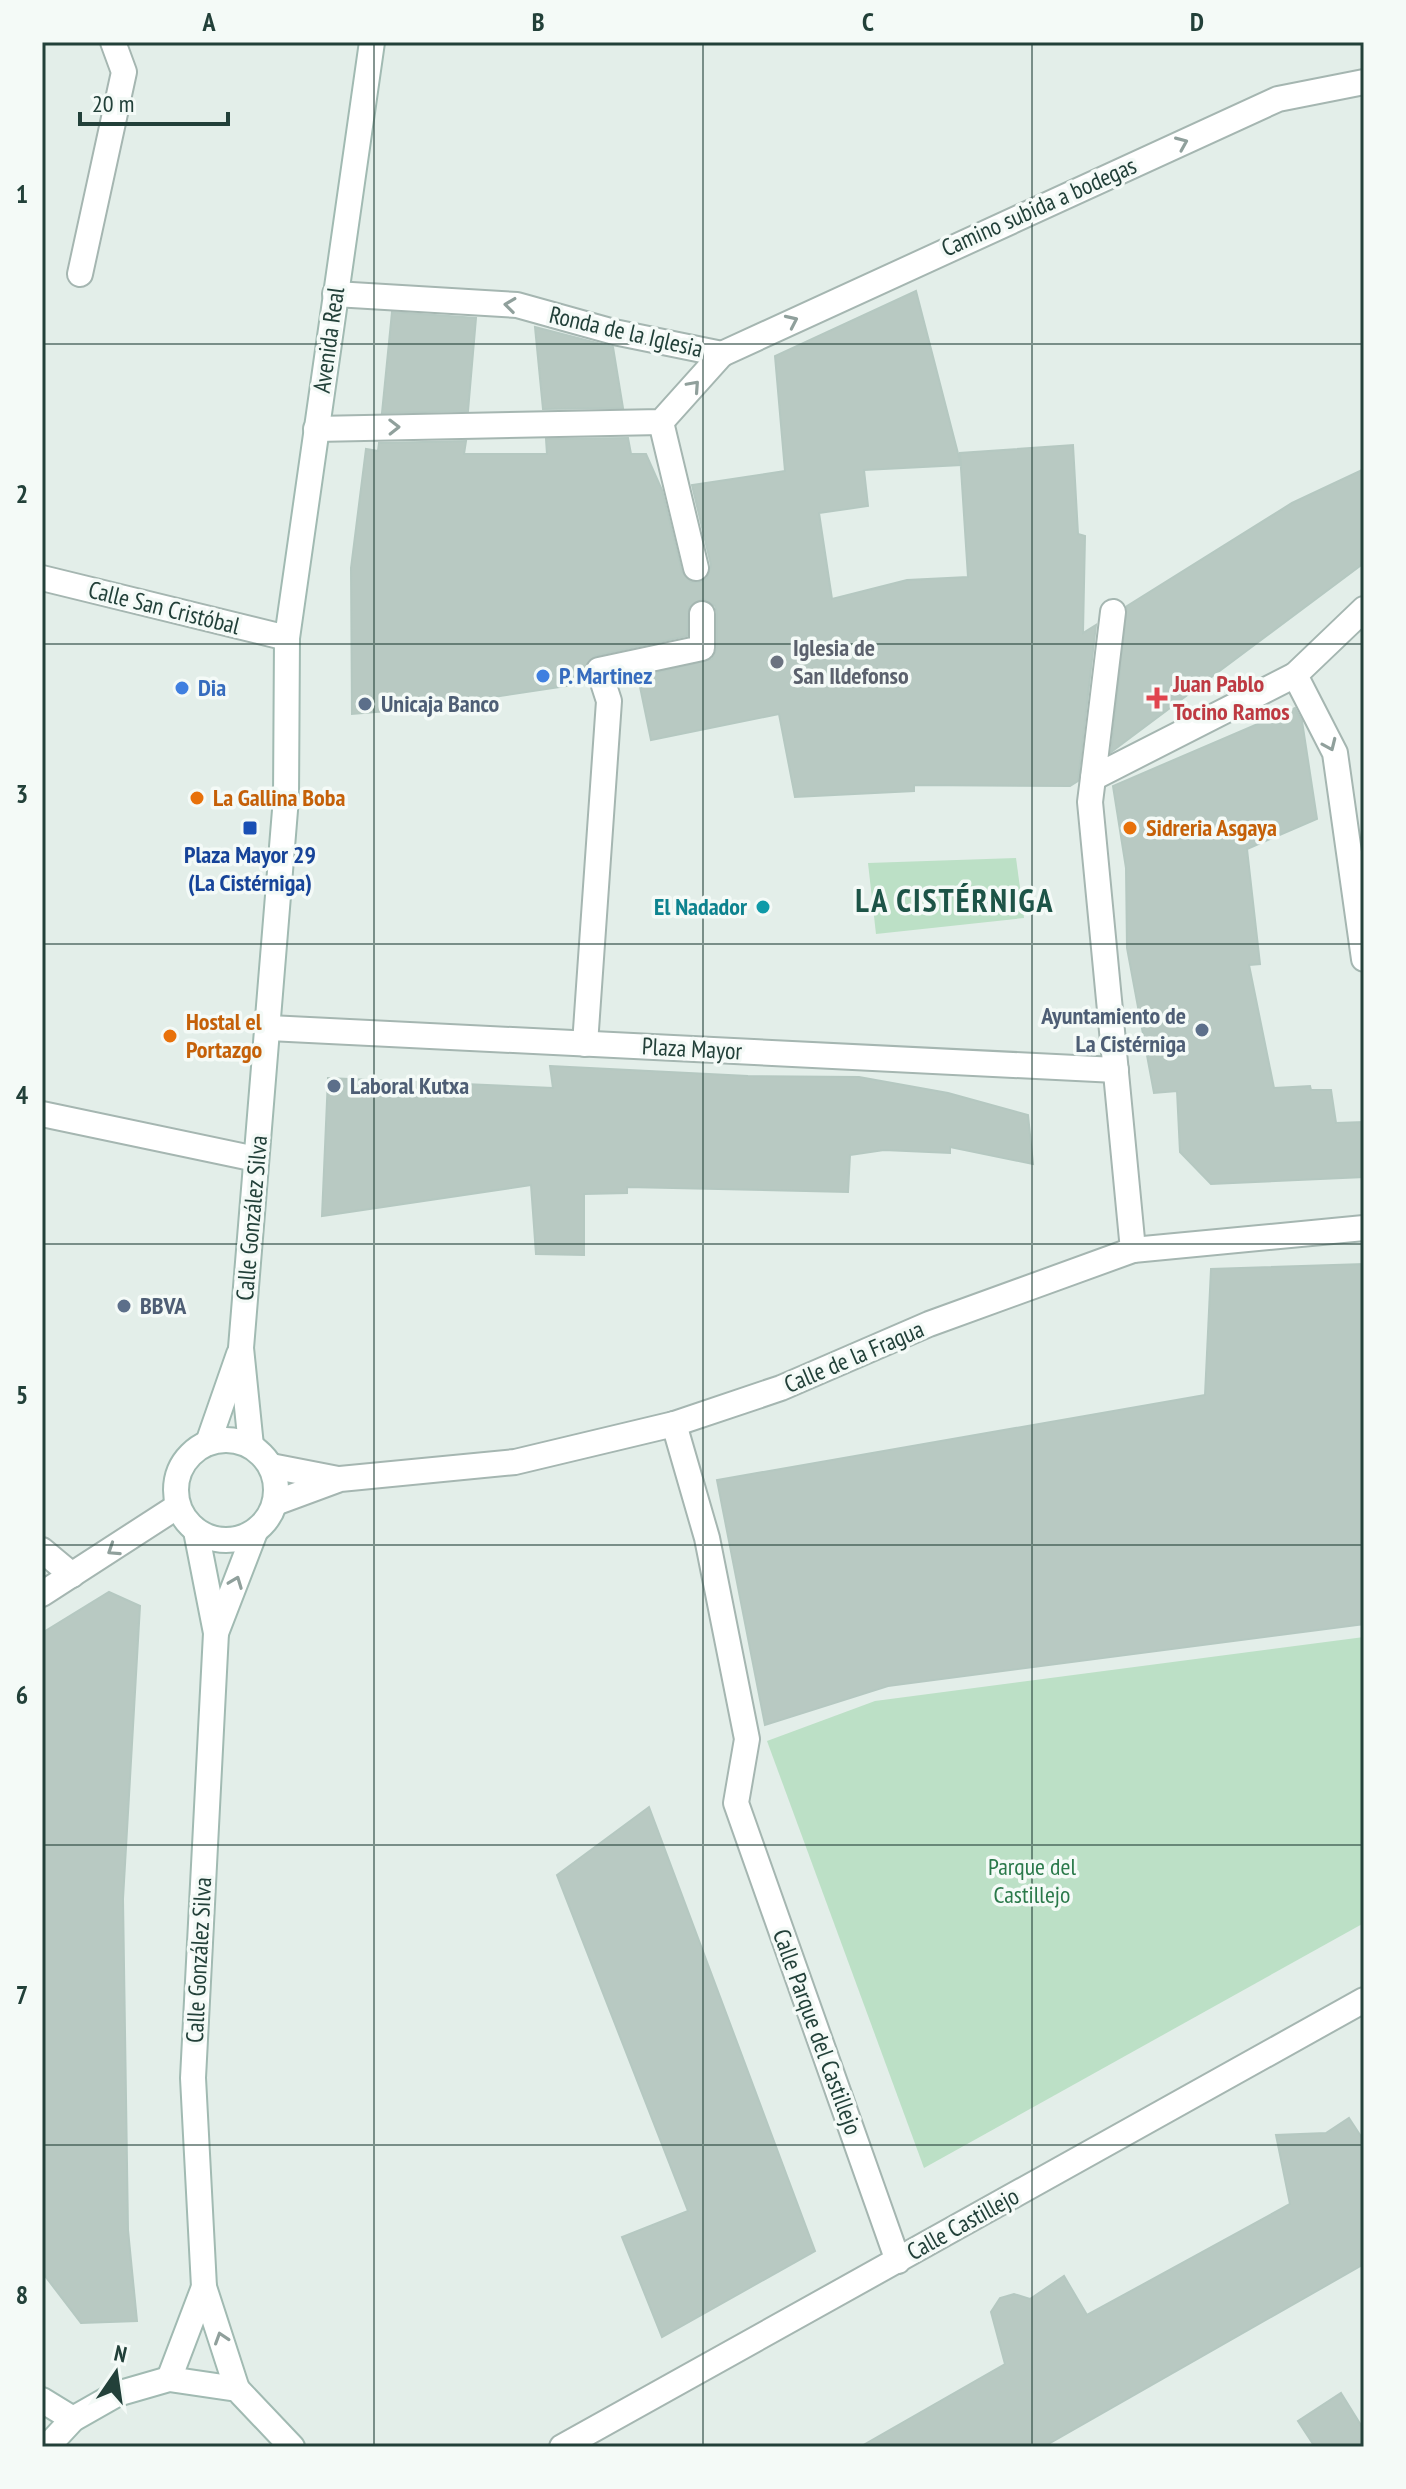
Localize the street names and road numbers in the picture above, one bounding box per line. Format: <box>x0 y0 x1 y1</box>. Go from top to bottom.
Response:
street label: Camino subida a bodegas <box>937 150 1141 263</box>
street label: Avenida Real <box>306 285 351 395</box>
street label: Ronda de la Iglesia <box>546 299 706 364</box>
street label: Calle San Cristóbal <box>85 574 243 641</box>
street label: Plaza Mayor <box>641 1030 743 1067</box>
street label: Calle González Silva <box>229 1134 274 1302</box>
street label: Calle de la Fragua <box>779 1313 928 1400</box>
street label: Calle González Silva <box>179 1876 218 2044</box>
street label: Calle Parque del Castillejo <box>766 1925 869 2139</box>
street label: Calle Castillejo <box>901 2180 1024 2267</box>

